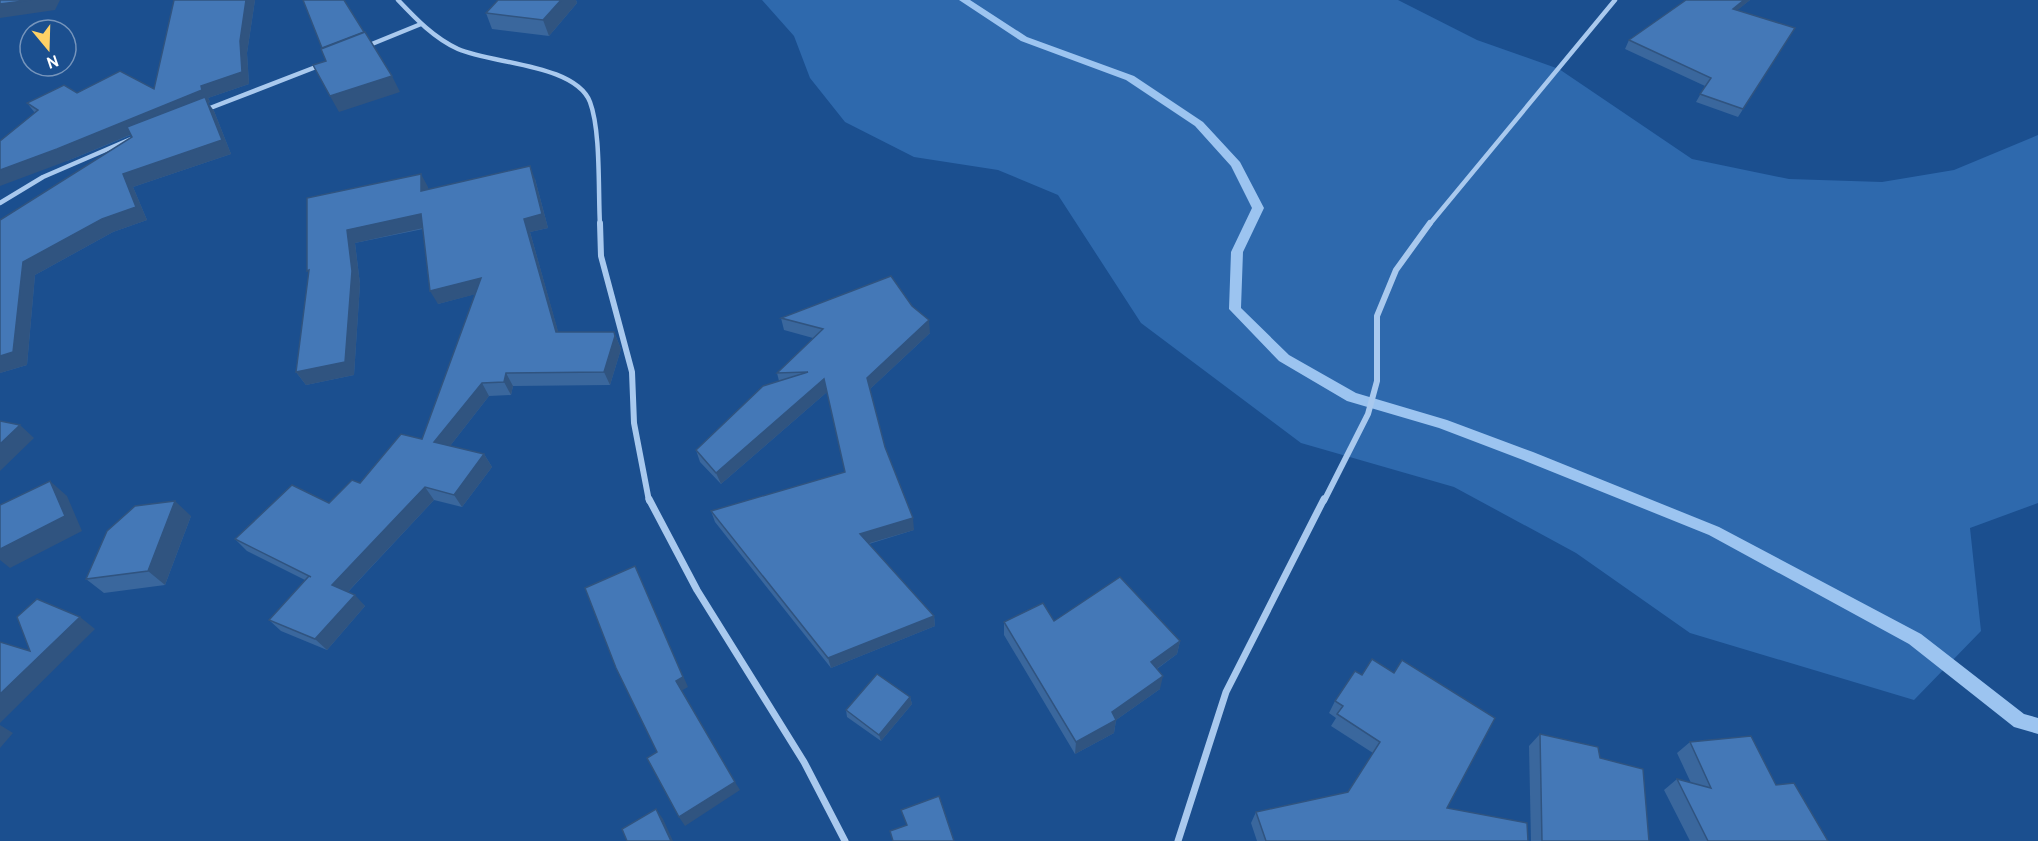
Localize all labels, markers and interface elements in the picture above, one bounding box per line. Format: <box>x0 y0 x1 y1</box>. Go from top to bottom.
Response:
north arrow <box>18 18 78 78</box>
text: N <box>44 49 61 72</box>

